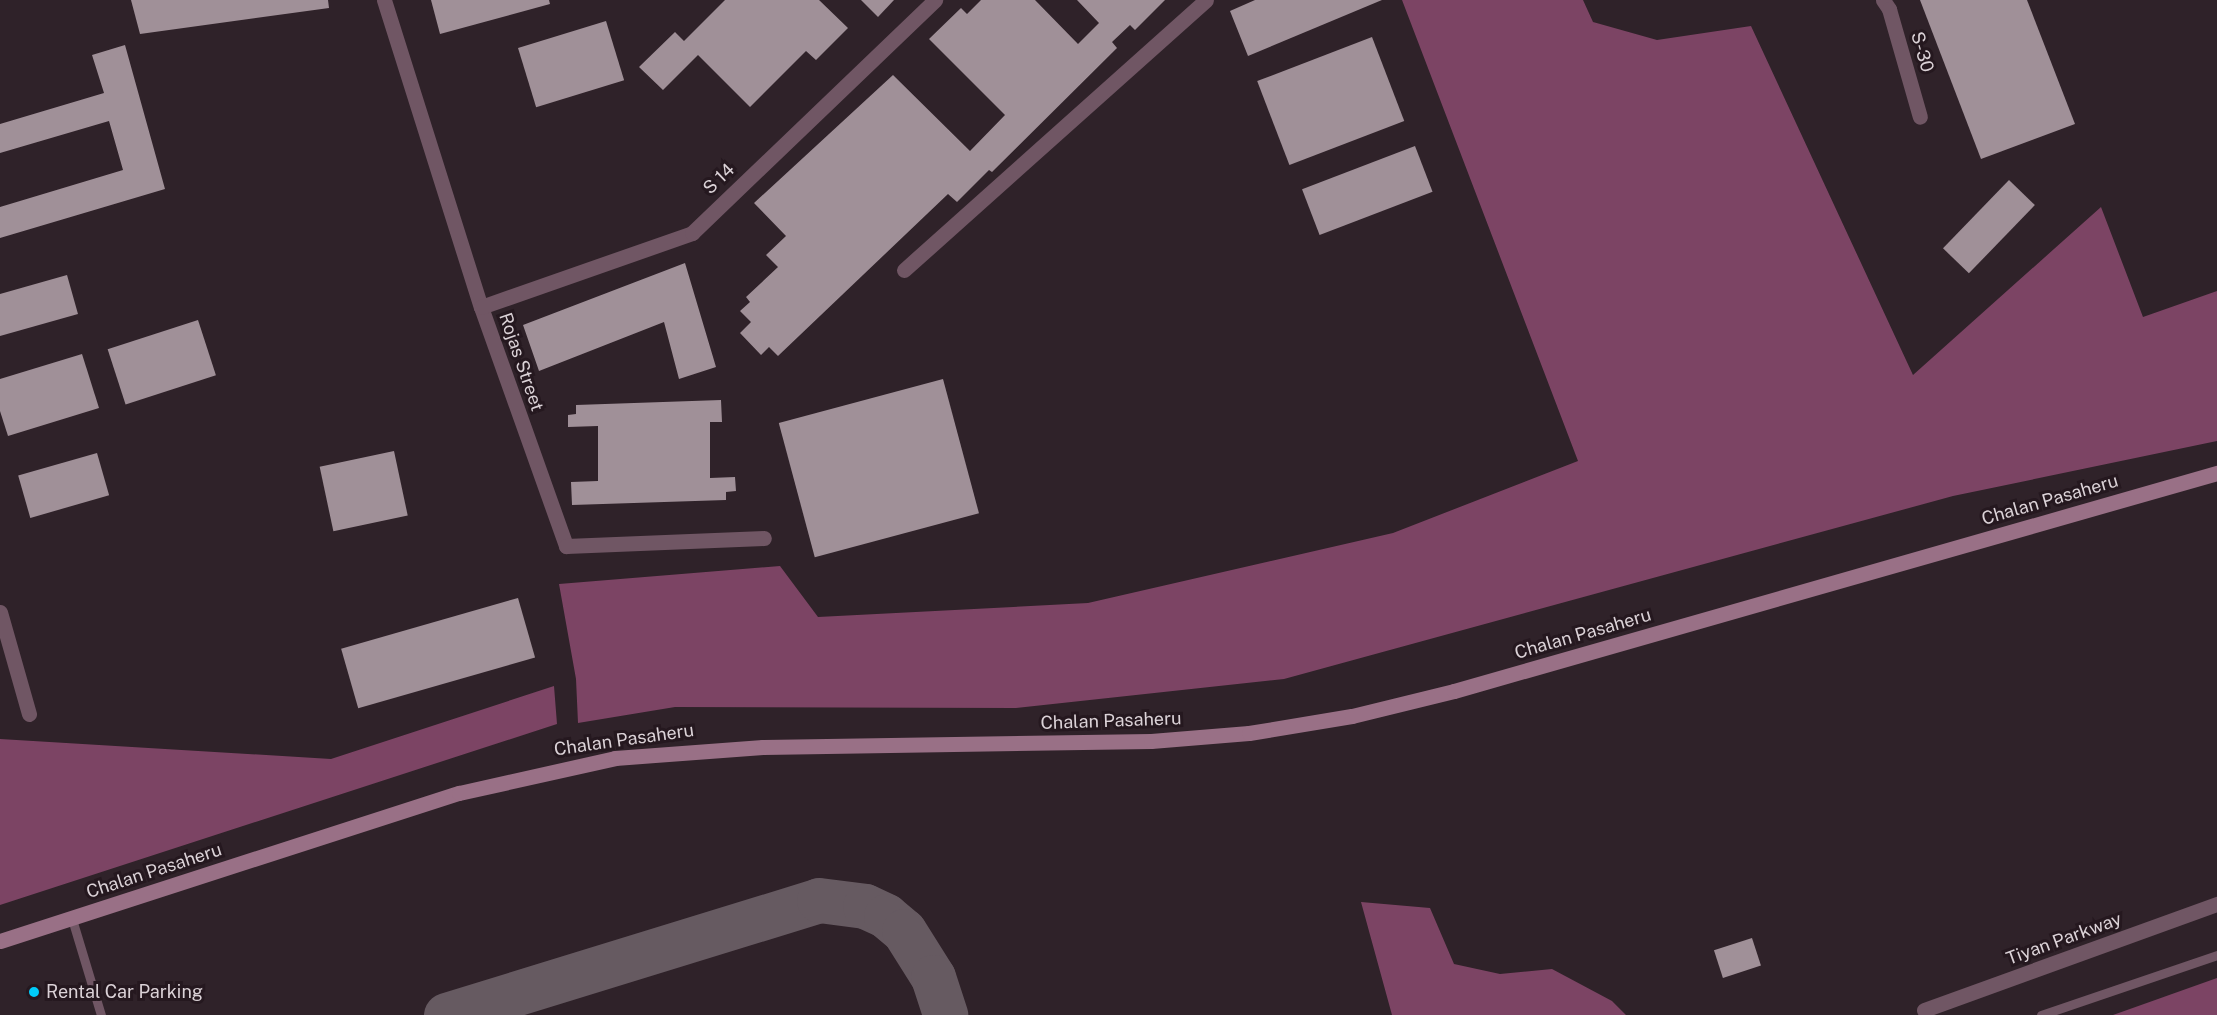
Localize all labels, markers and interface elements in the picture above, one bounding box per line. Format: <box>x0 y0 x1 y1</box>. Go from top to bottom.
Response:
street label: S-30 <box>1906 29 1938 75</box>
street label: S 14 <box>699 159 739 199</box>
street label: Rojas Street <box>494 310 548 414</box>
street label: Chalan Pasaheru <box>1979 470 2121 530</box>
street label: Chalan Pasaheru <box>1512 604 1654 664</box>
street label: Chalan Pasaheru <box>1040 708 1182 734</box>
street label: Chalan Pasaheru <box>553 719 695 761</box>
street label: Chalan Pasaheru <box>84 839 224 903</box>
street label: Tiyan Parkway <box>2003 908 2125 970</box>
place label: Rental Car Parking <box>46 981 203 1003</box>
marker: Rental Car Parking <box>27 985 41 999</box>

